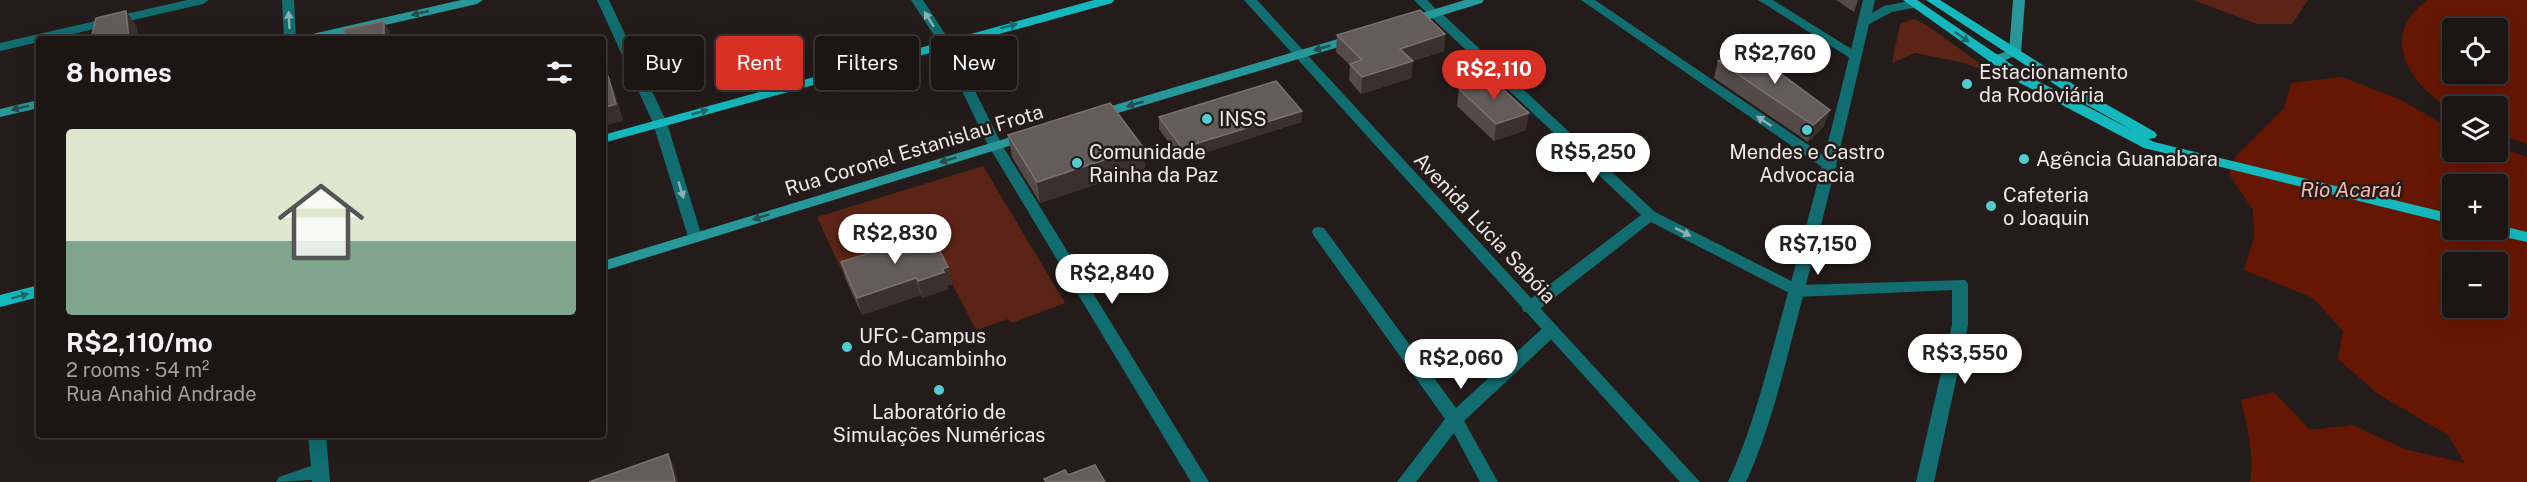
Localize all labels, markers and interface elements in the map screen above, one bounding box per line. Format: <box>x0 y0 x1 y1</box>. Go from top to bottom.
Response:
one-way arrow <box>411 9 429 19</box>
one-way arrow <box>285 10 294 29</box>
one-way arrow <box>924 11 935 27</box>
map controls <box>2442 18 2508 318</box>
button: locate <box>2442 18 2508 84</box>
one-way arrow <box>1000 21 1018 31</box>
one-way arrow <box>1953 31 1969 43</box>
pin: R$2,760 <box>1720 34 1830 85</box>
chip: Buy <box>624 36 704 90</box>
chip: Rent <box>716 36 803 90</box>
chip: Filters <box>815 36 919 90</box>
chip: New <box>931 36 1017 90</box>
text: R$2,760 <box>1734 41 1816 65</box>
one-way arrow <box>1313 44 1331 53</box>
pin: R$2,110 <box>1439 50 1549 101</box>
icon: filters <box>543 56 576 89</box>
text: 8 homes <box>66 57 172 88</box>
text: R$2,110 <box>1456 57 1532 81</box>
place label: Estacionamento da Rodoviária <box>1979 60 2128 107</box>
marker: Estacionamento da Rodoviária <box>1960 77 1974 91</box>
button: layers <box>2442 96 2508 162</box>
street label: Rua Coronel Estanislau Frota <box>782 99 1046 201</box>
one-way arrow <box>1126 100 1144 109</box>
one-way arrow <box>10 104 29 114</box>
one-way arrow <box>691 107 709 116</box>
place label: INSS <box>1219 107 1267 131</box>
marker: INSS <box>1200 112 1214 126</box>
one-way arrow <box>1757 115 1773 127</box>
marker: Mendes e Castro Advocacia <box>1800 123 1814 137</box>
pin: R$5,250 <box>1538 133 1648 184</box>
place label: Comunidade Rainha da Paz <box>1089 140 1218 187</box>
text: R$5,250 <box>1550 140 1636 164</box>
place label: Mendes e Castro Advocacia <box>1729 140 1885 187</box>
place label: Agência Guanabara <box>2036 147 2218 171</box>
street label: Avenida Lúcia Sabóia <box>1409 148 1561 308</box>
marker: Agência Guanabara <box>2017 152 2031 166</box>
one-way arrow <box>939 156 957 165</box>
marker: Comunidade Rainha da Paz <box>1070 156 1084 170</box>
icon: home <box>267 168 375 276</box>
button: + <box>2442 174 2508 240</box>
water label: Rio Acaraú <box>2300 177 2402 202</box>
one-way arrow <box>676 181 686 199</box>
place label: Cafeteria o Joaquin <box>2003 183 2089 230</box>
marker: Cafeteria o Joaquin <box>1984 199 1998 213</box>
one-way arrow <box>752 213 770 222</box>
pin: R$2,830 <box>840 214 950 265</box>
text: R$2,830 <box>852 221 938 245</box>
pin: R$7,150 <box>1763 225 1873 276</box>
one-way arrow <box>1674 227 1691 237</box>
text: R$7,150 <box>1779 232 1857 256</box>
button: − <box>2442 252 2508 318</box>
pin: R$2,840 <box>1057 254 1167 305</box>
text: R$2,840 <box>1069 261 1155 285</box>
one-way arrow <box>10 291 29 301</box>
place label: UFC - Campus do Mucambinho <box>859 324 1007 371</box>
text: R$2,110/mo <box>66 327 213 358</box>
pin: R$3,550 <box>1910 334 2020 385</box>
pin: R$2,060 <box>1406 339 1516 390</box>
marker: UFC - Campus do Mucambinho <box>840 340 854 354</box>
text: R$3,550 <box>1922 341 2008 365</box>
text: R$2,060 <box>1419 346 1503 370</box>
text: 2 rooms · 54 m² <box>66 358 209 382</box>
text: Rua Anahid Andrade <box>66 382 257 406</box>
marker: Laboratório de Simulações Numéricas <box>932 383 946 397</box>
place label: Laboratório de Simulações Numéricas <box>833 400 1045 447</box>

